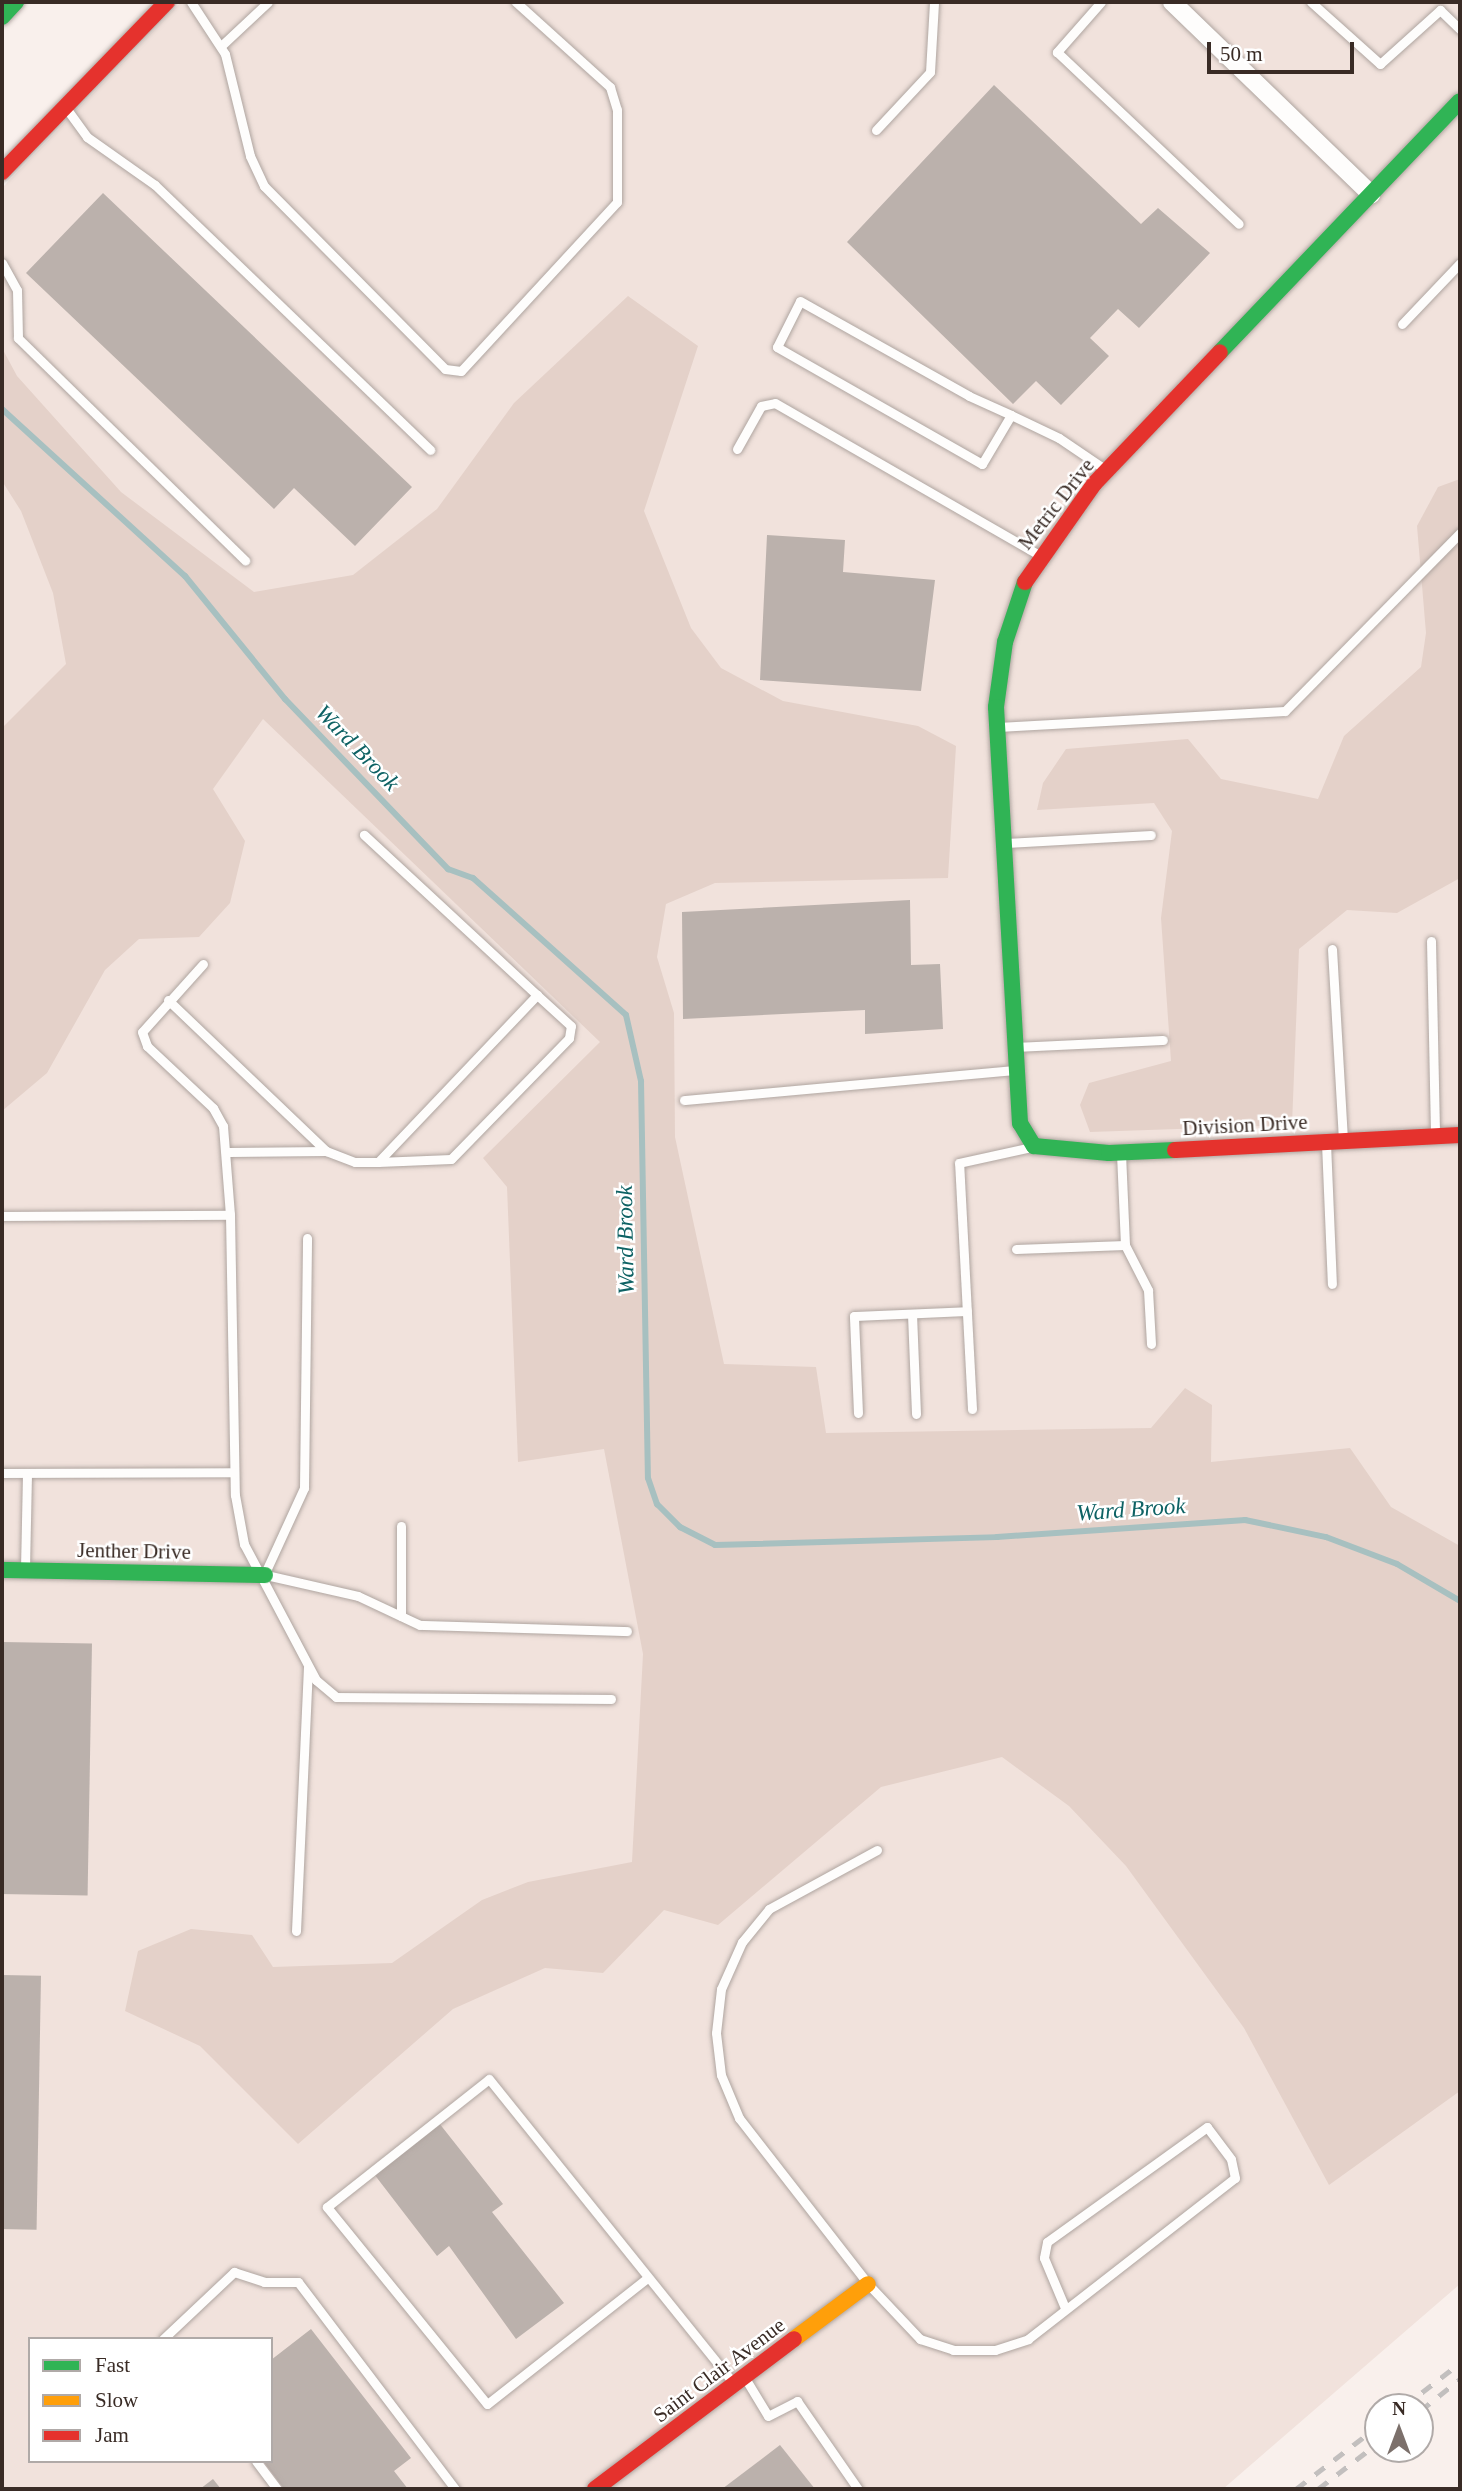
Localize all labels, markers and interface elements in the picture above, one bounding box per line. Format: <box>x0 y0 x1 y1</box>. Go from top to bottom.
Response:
scale bar <box>1210 28 1357 72</box>
text: 50 m <box>1220 42 1263 66</box>
street label: Metric Drive <box>1013 453 1099 555</box>
water label: Ward Brook <box>309 699 405 797</box>
street label: Division Drive <box>1182 1109 1308 1141</box>
water label: Ward Brook <box>611 1185 641 1295</box>
water label: Ward Brook <box>1076 1492 1186 1528</box>
street label: Jenther Drive <box>77 1537 191 1565</box>
street label: Saint Clair Avenue <box>648 2312 790 2428</box>
legend <box>28 2337 273 2463</box>
text: Fast <box>95 2353 130 2377</box>
text: Slow <box>95 2388 138 2412</box>
north arrow <box>1364 2393 1434 2463</box>
text: N <box>1392 2398 1406 2419</box>
text: Jam <box>95 2423 129 2447</box>

